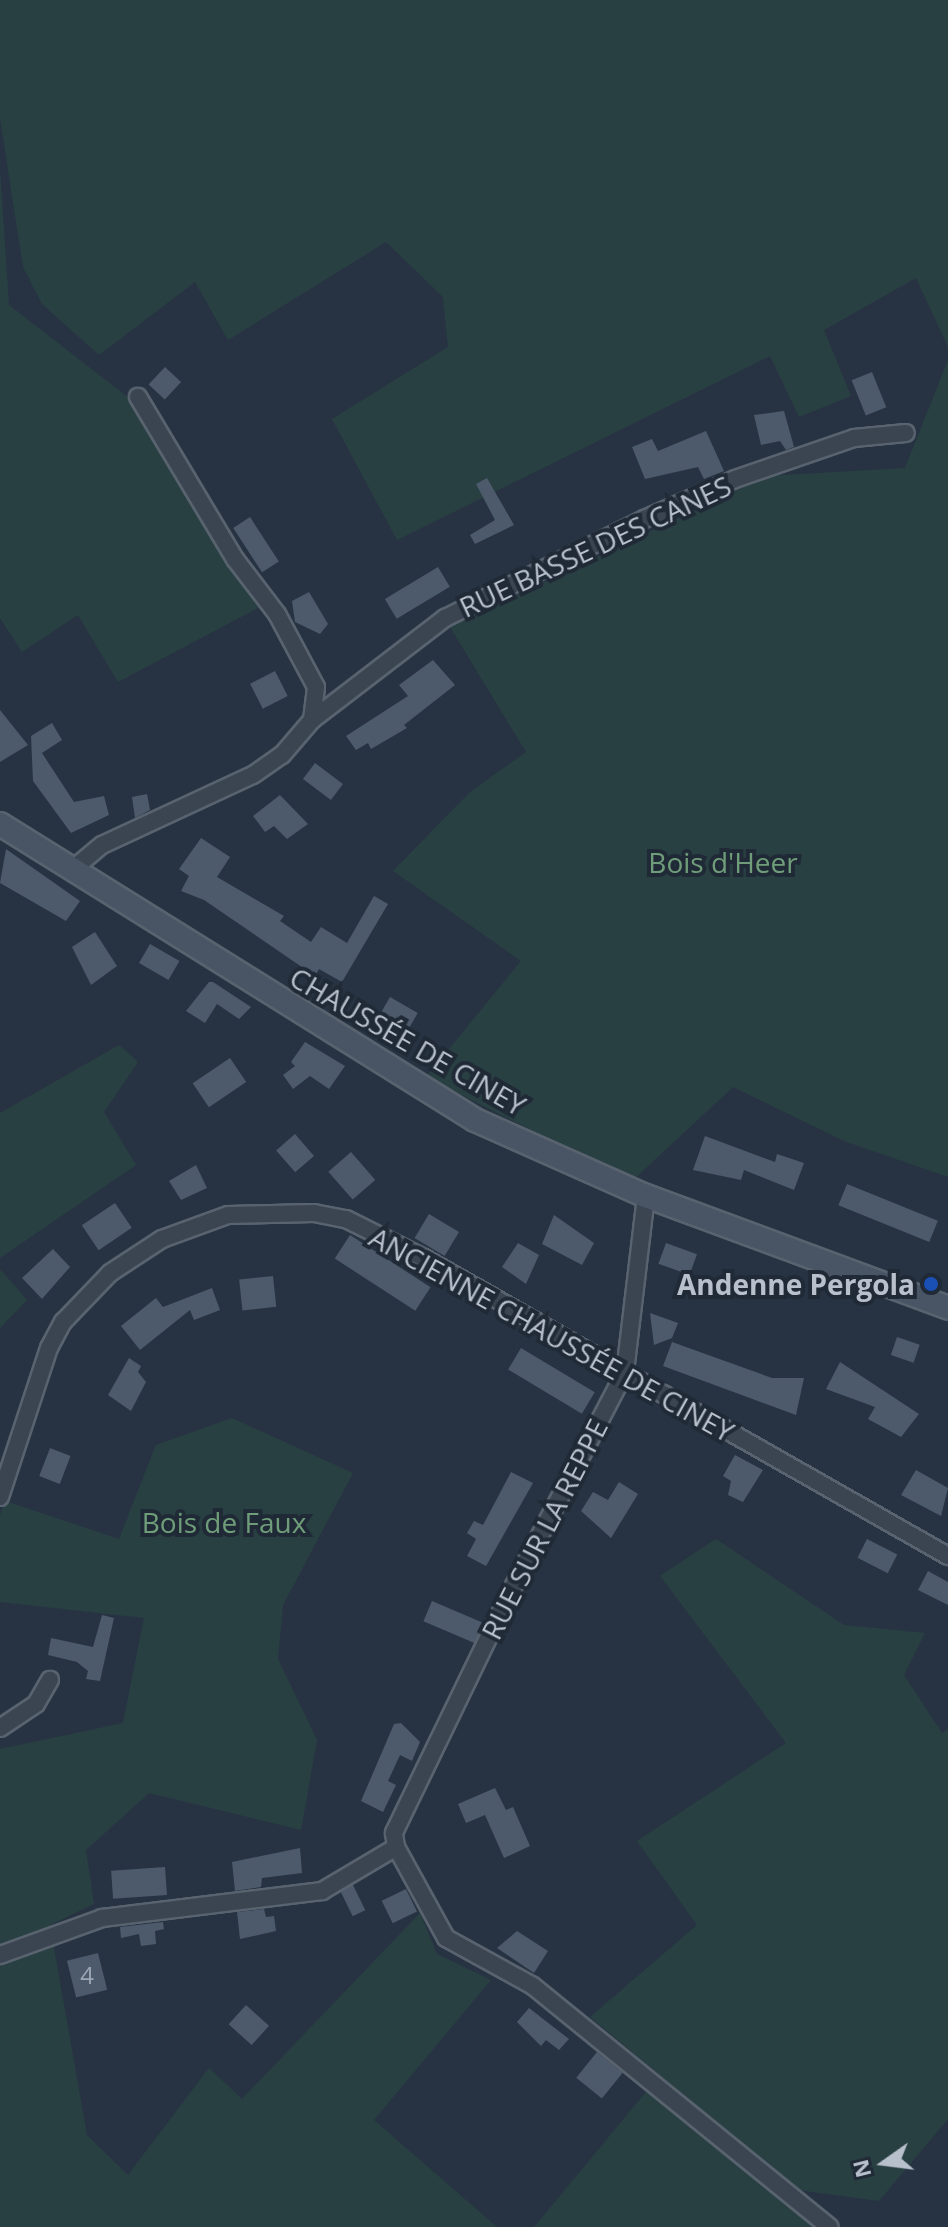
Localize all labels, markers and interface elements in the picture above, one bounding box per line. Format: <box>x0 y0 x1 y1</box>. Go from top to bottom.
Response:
street label: RUE BASSE DES CANES <box>454 468 736 624</box>
park label: Bois d'Heer <box>648 845 798 879</box>
street label: CHAUSSÉE DE CINEY <box>284 960 532 1122</box>
street label: ANCIENNE CHAUSSÉE DE CINEY <box>364 1220 740 1448</box>
place label: Andenne Pergola <box>677 1267 915 1301</box>
marker: Andenne Pergola <box>922 1275 940 1293</box>
street label: RUE SUR LA REPPE <box>474 1413 614 1645</box>
park label: Bois de Faux <box>142 1505 306 1539</box>
house number: 4 <box>80 1961 94 1989</box>
north arrow <box>844 2123 924 2203</box>
text: N <box>844 2157 877 2181</box>

